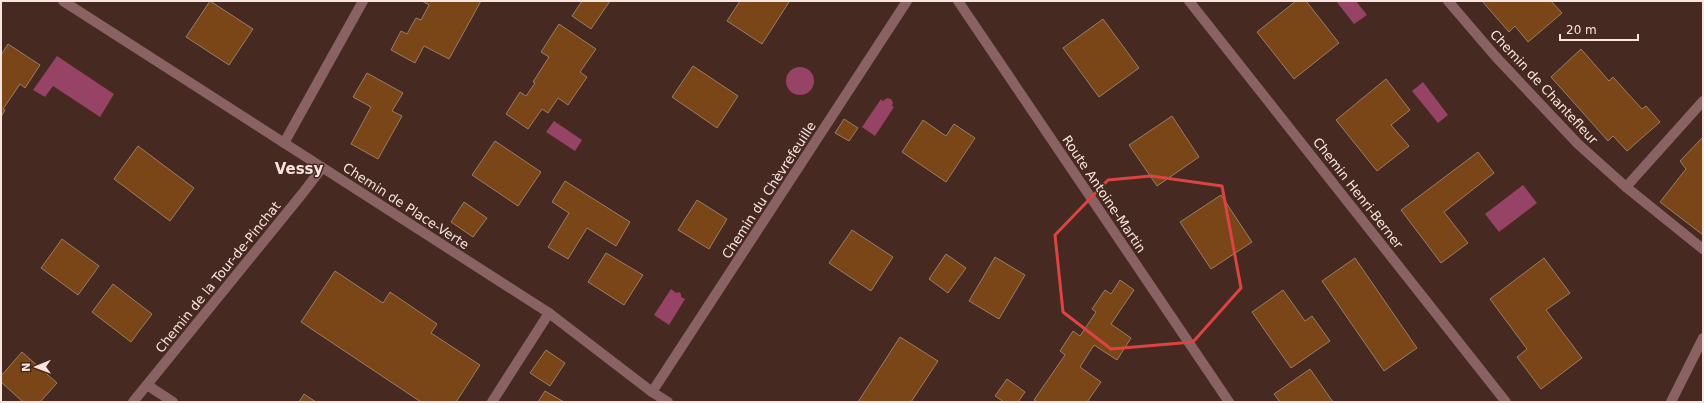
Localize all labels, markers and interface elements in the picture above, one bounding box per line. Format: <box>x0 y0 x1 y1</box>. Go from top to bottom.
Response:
scale bar <box>1560 16 1638 42</box>
text: 20 m <box>1566 23 1597 37</box>
street label: Chemin de Chantefleur <box>1487 27 1601 148</box>
street label: Chemin du Chèvrefeuille <box>719 119 819 261</box>
street label: Route Antoine-Martin <box>1059 133 1149 255</box>
street label: Chemin Henri-Berner <box>1310 134 1406 252</box>
district label: Vessy <box>275 160 324 178</box>
street label: Chemin de Place-Verte <box>340 160 472 252</box>
street label: Chemin de la Tour-de-Pinchat <box>152 198 284 356</box>
north arrow <box>16 347 56 387</box>
text: N <box>20 362 33 372</box>

